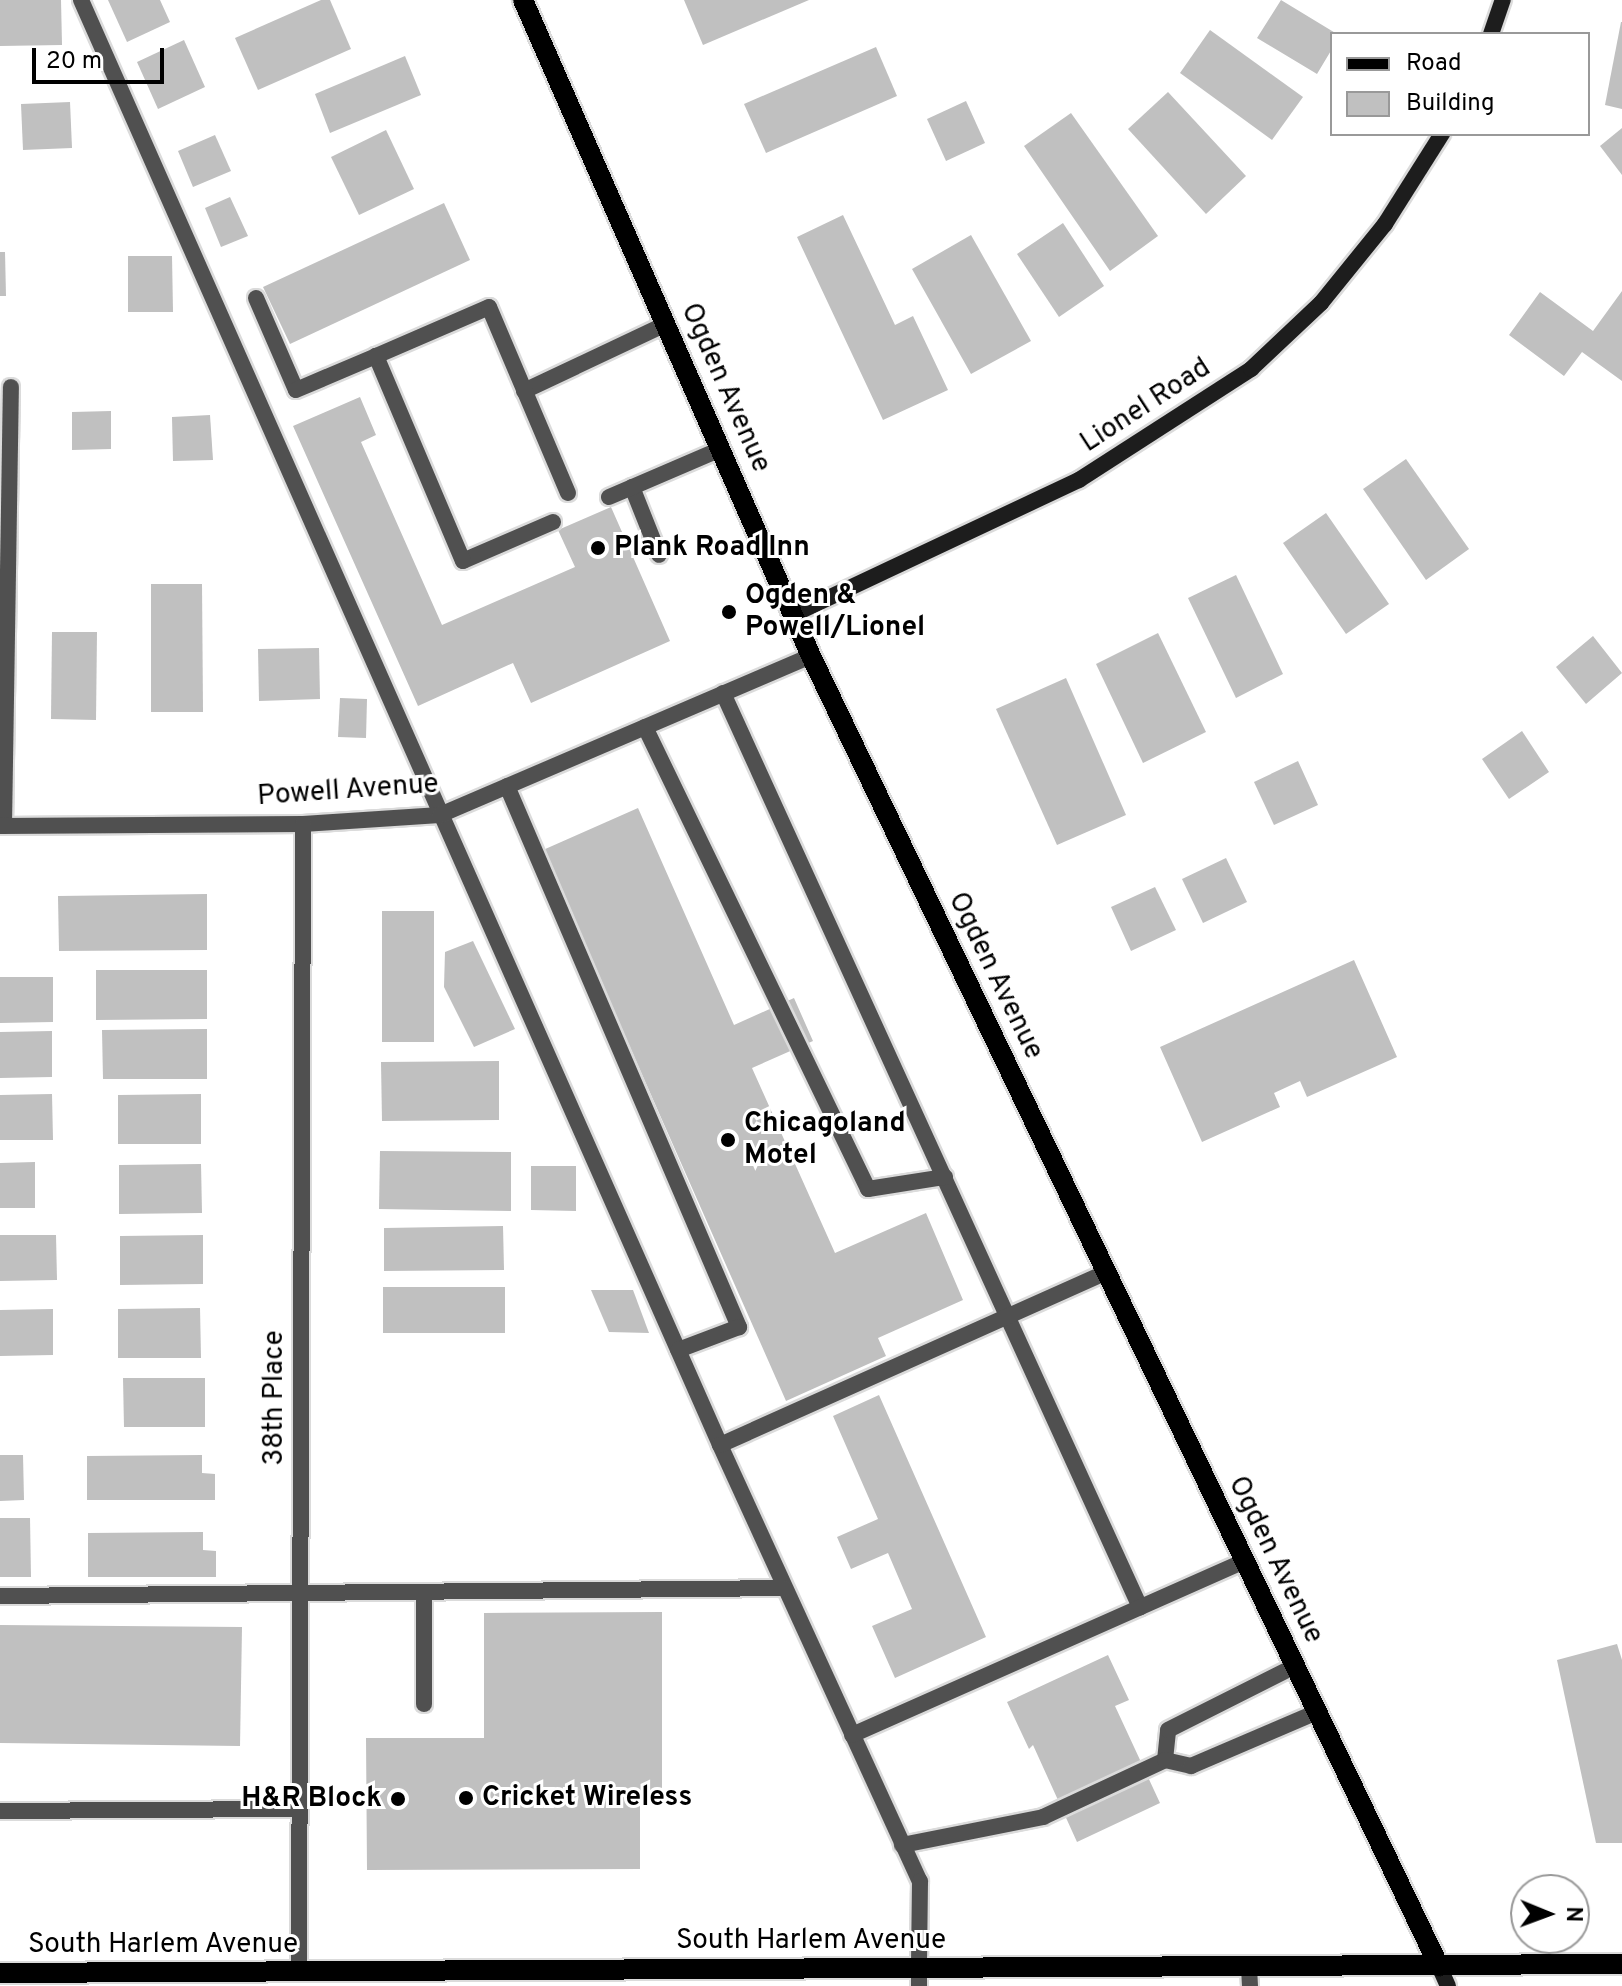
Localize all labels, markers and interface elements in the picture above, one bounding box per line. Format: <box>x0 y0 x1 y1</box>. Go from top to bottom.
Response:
scale bar <box>36 32 168 82</box>
legend <box>1330 32 1590 136</box>
text: 20 m <box>46 47 102 77</box>
text: Road <box>1406 49 1462 79</box>
text: Building <box>1406 89 1495 119</box>
street label: Ogden Avenue <box>672 298 778 478</box>
street label: Lionel Road <box>1075 352 1217 460</box>
place label: Plank Road Inn <box>614 531 810 565</box>
marker: Plank Road Inn <box>589 539 607 557</box>
place label: Ogden & Powell/Lionel <box>745 579 925 645</box>
marker: Ogden & Powell/Lionel <box>720 603 738 621</box>
street label: Powell Avenue <box>256 768 440 814</box>
street label: Ogden Avenue <box>940 886 1050 1066</box>
place label: Chicagoland Motel <box>744 1107 906 1173</box>
marker: Chicagoland Motel <box>719 1131 737 1149</box>
street label: 38th Place <box>258 1330 292 1466</box>
street label: Ogden Avenue <box>1220 1470 1330 1650</box>
place label: Cricket Wireless <box>482 1781 692 1815</box>
place label: H&R Block <box>241 1782 382 1816</box>
marker: Cricket Wireless <box>457 1789 475 1807</box>
marker: H&R Block <box>389 1790 407 1808</box>
north arrow <box>1510 1874 1590 1954</box>
text: N <box>1559 1906 1586 1923</box>
street label: South Harlem Avenue <box>675 1924 947 1958</box>
street label: South Harlem Avenue <box>27 1928 299 1962</box>

